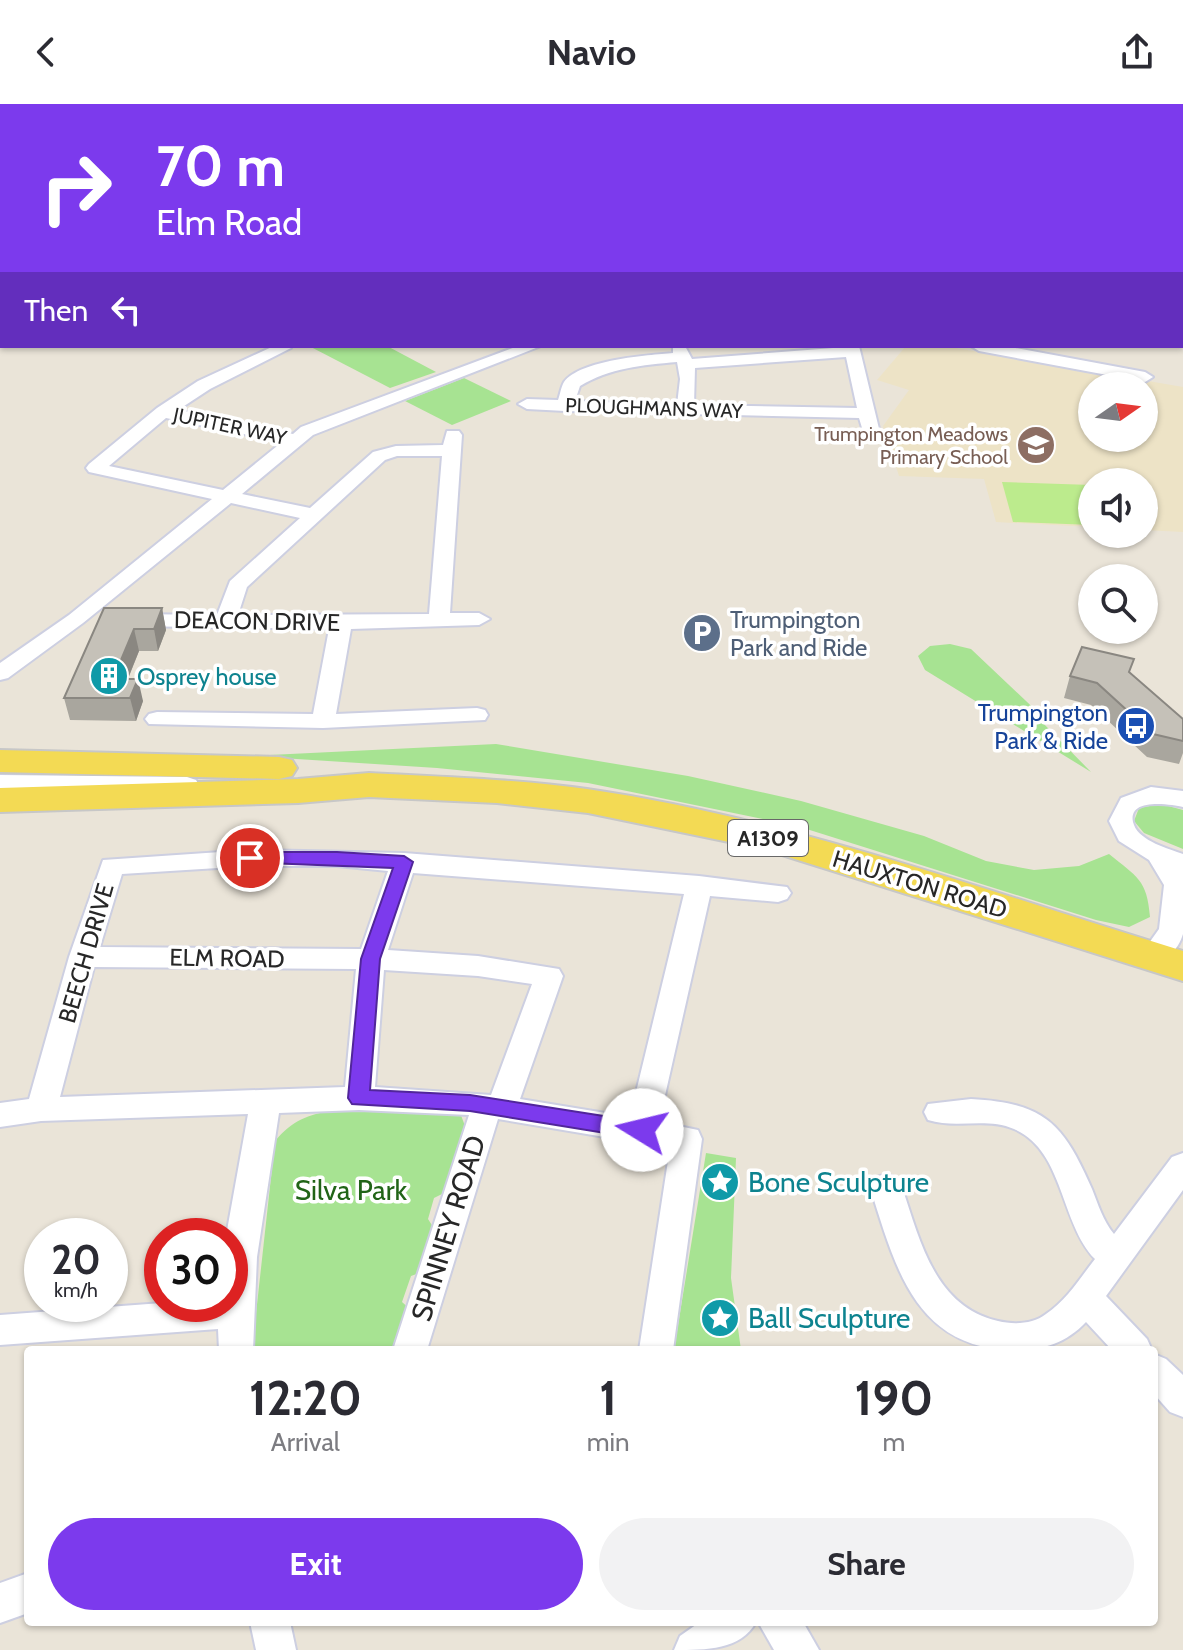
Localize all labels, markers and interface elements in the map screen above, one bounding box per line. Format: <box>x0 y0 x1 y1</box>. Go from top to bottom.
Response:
icon: back <box>24 30 68 74</box>
text: Navio <box>547 30 636 74</box>
icon: share <box>1115 30 1159 74</box>
text: 70 m <box>156 132 285 200</box>
icon: right <box>24 136 128 240</box>
text: Elm Road <box>156 200 302 244</box>
icon: left <box>104 288 148 332</box>
text: Then <box>24 292 88 329</box>
north arrow <box>1078 372 1158 452</box>
map controls <box>1078 372 1158 644</box>
street label: PLOUGHMANS WAY <box>565 393 744 423</box>
street label: JUPITER WAY <box>170 402 289 450</box>
place label: Trumpington Meadows Primary School <box>814 422 1008 469</box>
school or university icon: Trumpington Meadows Primary School <box>1015 424 1057 466</box>
button: sound <box>1078 468 1158 548</box>
button: search <box>1078 564 1158 644</box>
street label: DEACON DRIVE <box>174 605 340 637</box>
place label: Trumpington Park and Ride <box>730 605 867 662</box>
parking icon: Trumpington Park and Ride <box>681 612 723 654</box>
building icon: Osprey house <box>88 655 130 697</box>
place label: Osprey house <box>137 662 277 691</box>
place label: Trumpington Park & Ride <box>978 698 1108 755</box>
bus stop icon: Trumpington Park & Ride <box>1115 705 1157 747</box>
road number: A1309 <box>728 820 808 856</box>
pin <box>216 824 284 892</box>
icon: arrive <box>228 836 272 880</box>
street label: HAUXTON ROAD <box>829 844 1011 924</box>
street label: BEECH DRIVE <box>52 880 120 1026</box>
street label: ELM ROAD <box>169 942 285 974</box>
position arrow <box>600 1088 684 1172</box>
street label: SPINNEY ROAD <box>404 1131 492 1325</box>
place icon: Bone Sculpture <box>699 1161 741 1203</box>
place label: Bone Sculpture <box>748 1165 929 1199</box>
park label: Silva Park <box>295 1173 408 1207</box>
speed limit sign: 30 <box>144 1218 248 1322</box>
text: 20 <box>51 1235 101 1284</box>
text: km/h <box>54 1278 98 1302</box>
place icon: Ball Sculpture <box>699 1297 741 1339</box>
place label: Ball Sculpture <box>748 1301 910 1335</box>
text: 12:20 <box>249 1369 362 1427</box>
text: 1 <box>599 1369 617 1427</box>
text: 190 <box>855 1369 933 1427</box>
text: Arrival <box>271 1426 340 1458</box>
text: min <box>587 1426 630 1458</box>
text: m <box>882 1426 905 1458</box>
button: Exit <box>48 1518 583 1610</box>
button: Share <box>599 1518 1134 1610</box>

